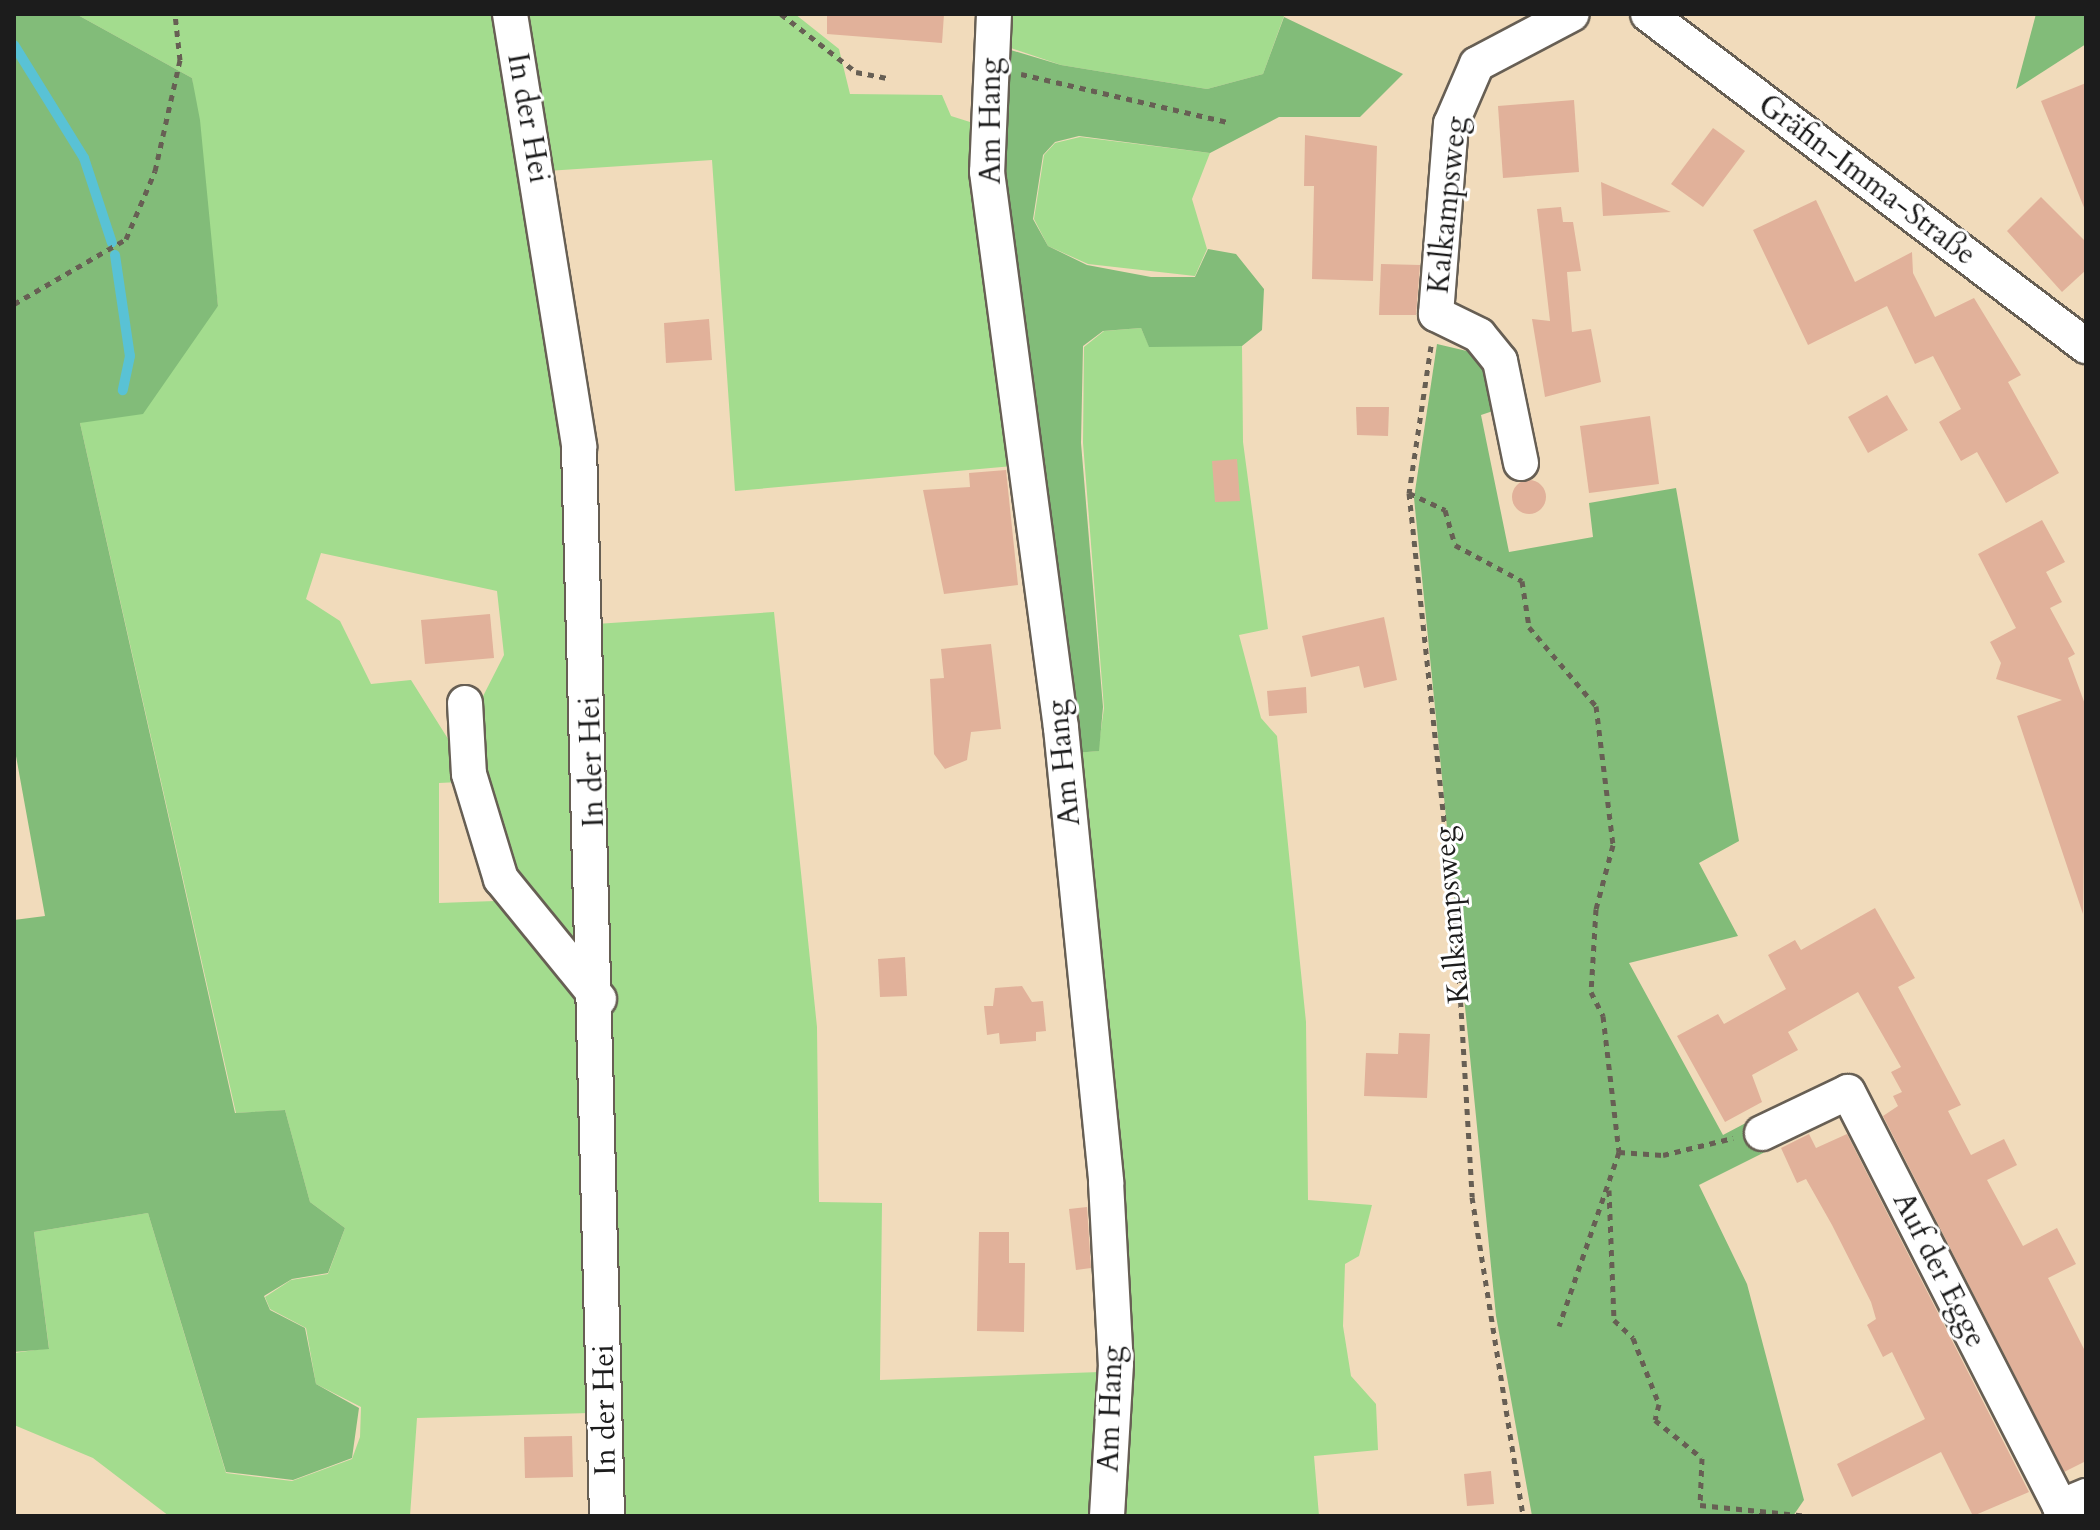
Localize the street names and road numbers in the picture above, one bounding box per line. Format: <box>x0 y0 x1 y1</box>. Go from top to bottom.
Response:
street label: In der Hei <box>499 50 557 186</box>
street label: Am Hang <box>973 58 1009 184</box>
street label: Gräfin-Imma-Straße <box>1751 87 1983 273</box>
street label: Kalkampsweg <box>1421 115 1475 295</box>
street label: In der Hei <box>572 696 612 828</box>
street label: Am Hang <box>1039 698 1089 828</box>
street label: Kalkampsweg <box>1426 825 1478 1005</box>
street label: Auf der Egge <box>1885 1186 1993 1354</box>
street label: In der Hei <box>586 1344 624 1476</box>
street label: Am Hang <box>1091 1345 1131 1473</box>

